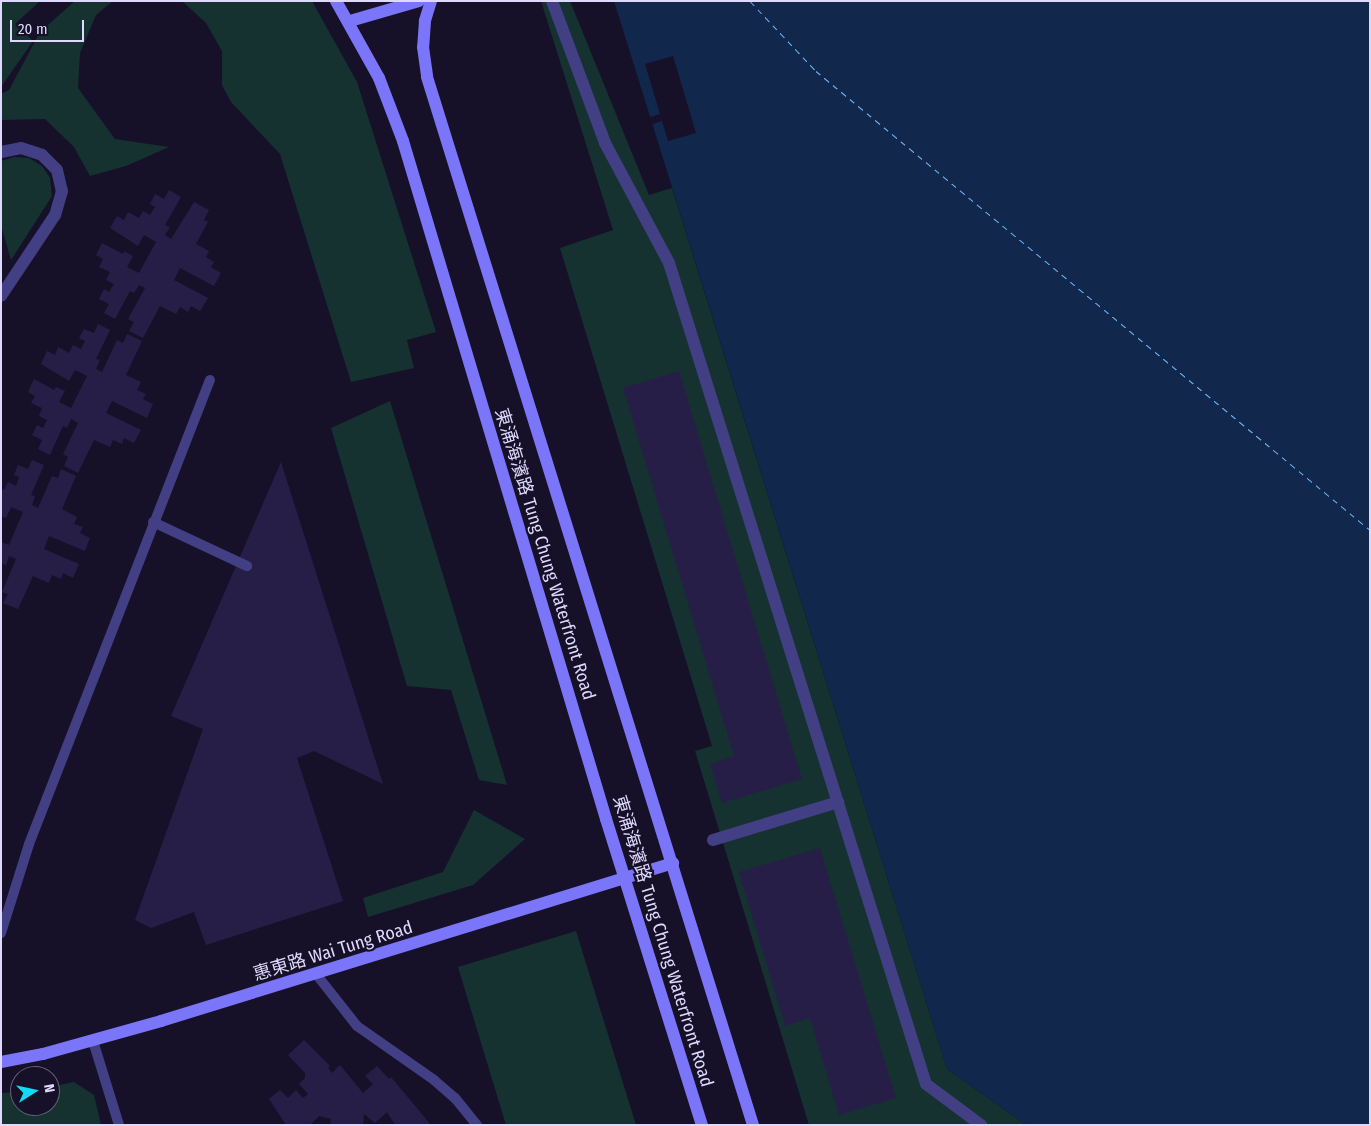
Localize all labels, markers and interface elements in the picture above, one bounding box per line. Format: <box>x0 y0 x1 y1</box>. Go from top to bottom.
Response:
scale bar <box>12 10 86 42</box>
text: 20 m <box>18 20 48 38</box>
street label: 東涌海濱路 Tung Chung Waterfront Road <box>490 406 600 702</box>
street label: 東涌海濱路 Tung Chung Waterfront Road <box>608 793 718 1089</box>
street label: 惠東路 Wai Tung Road <box>251 917 415 985</box>
north arrow <box>10 1066 60 1116</box>
text: N <box>40 1083 58 1094</box>

